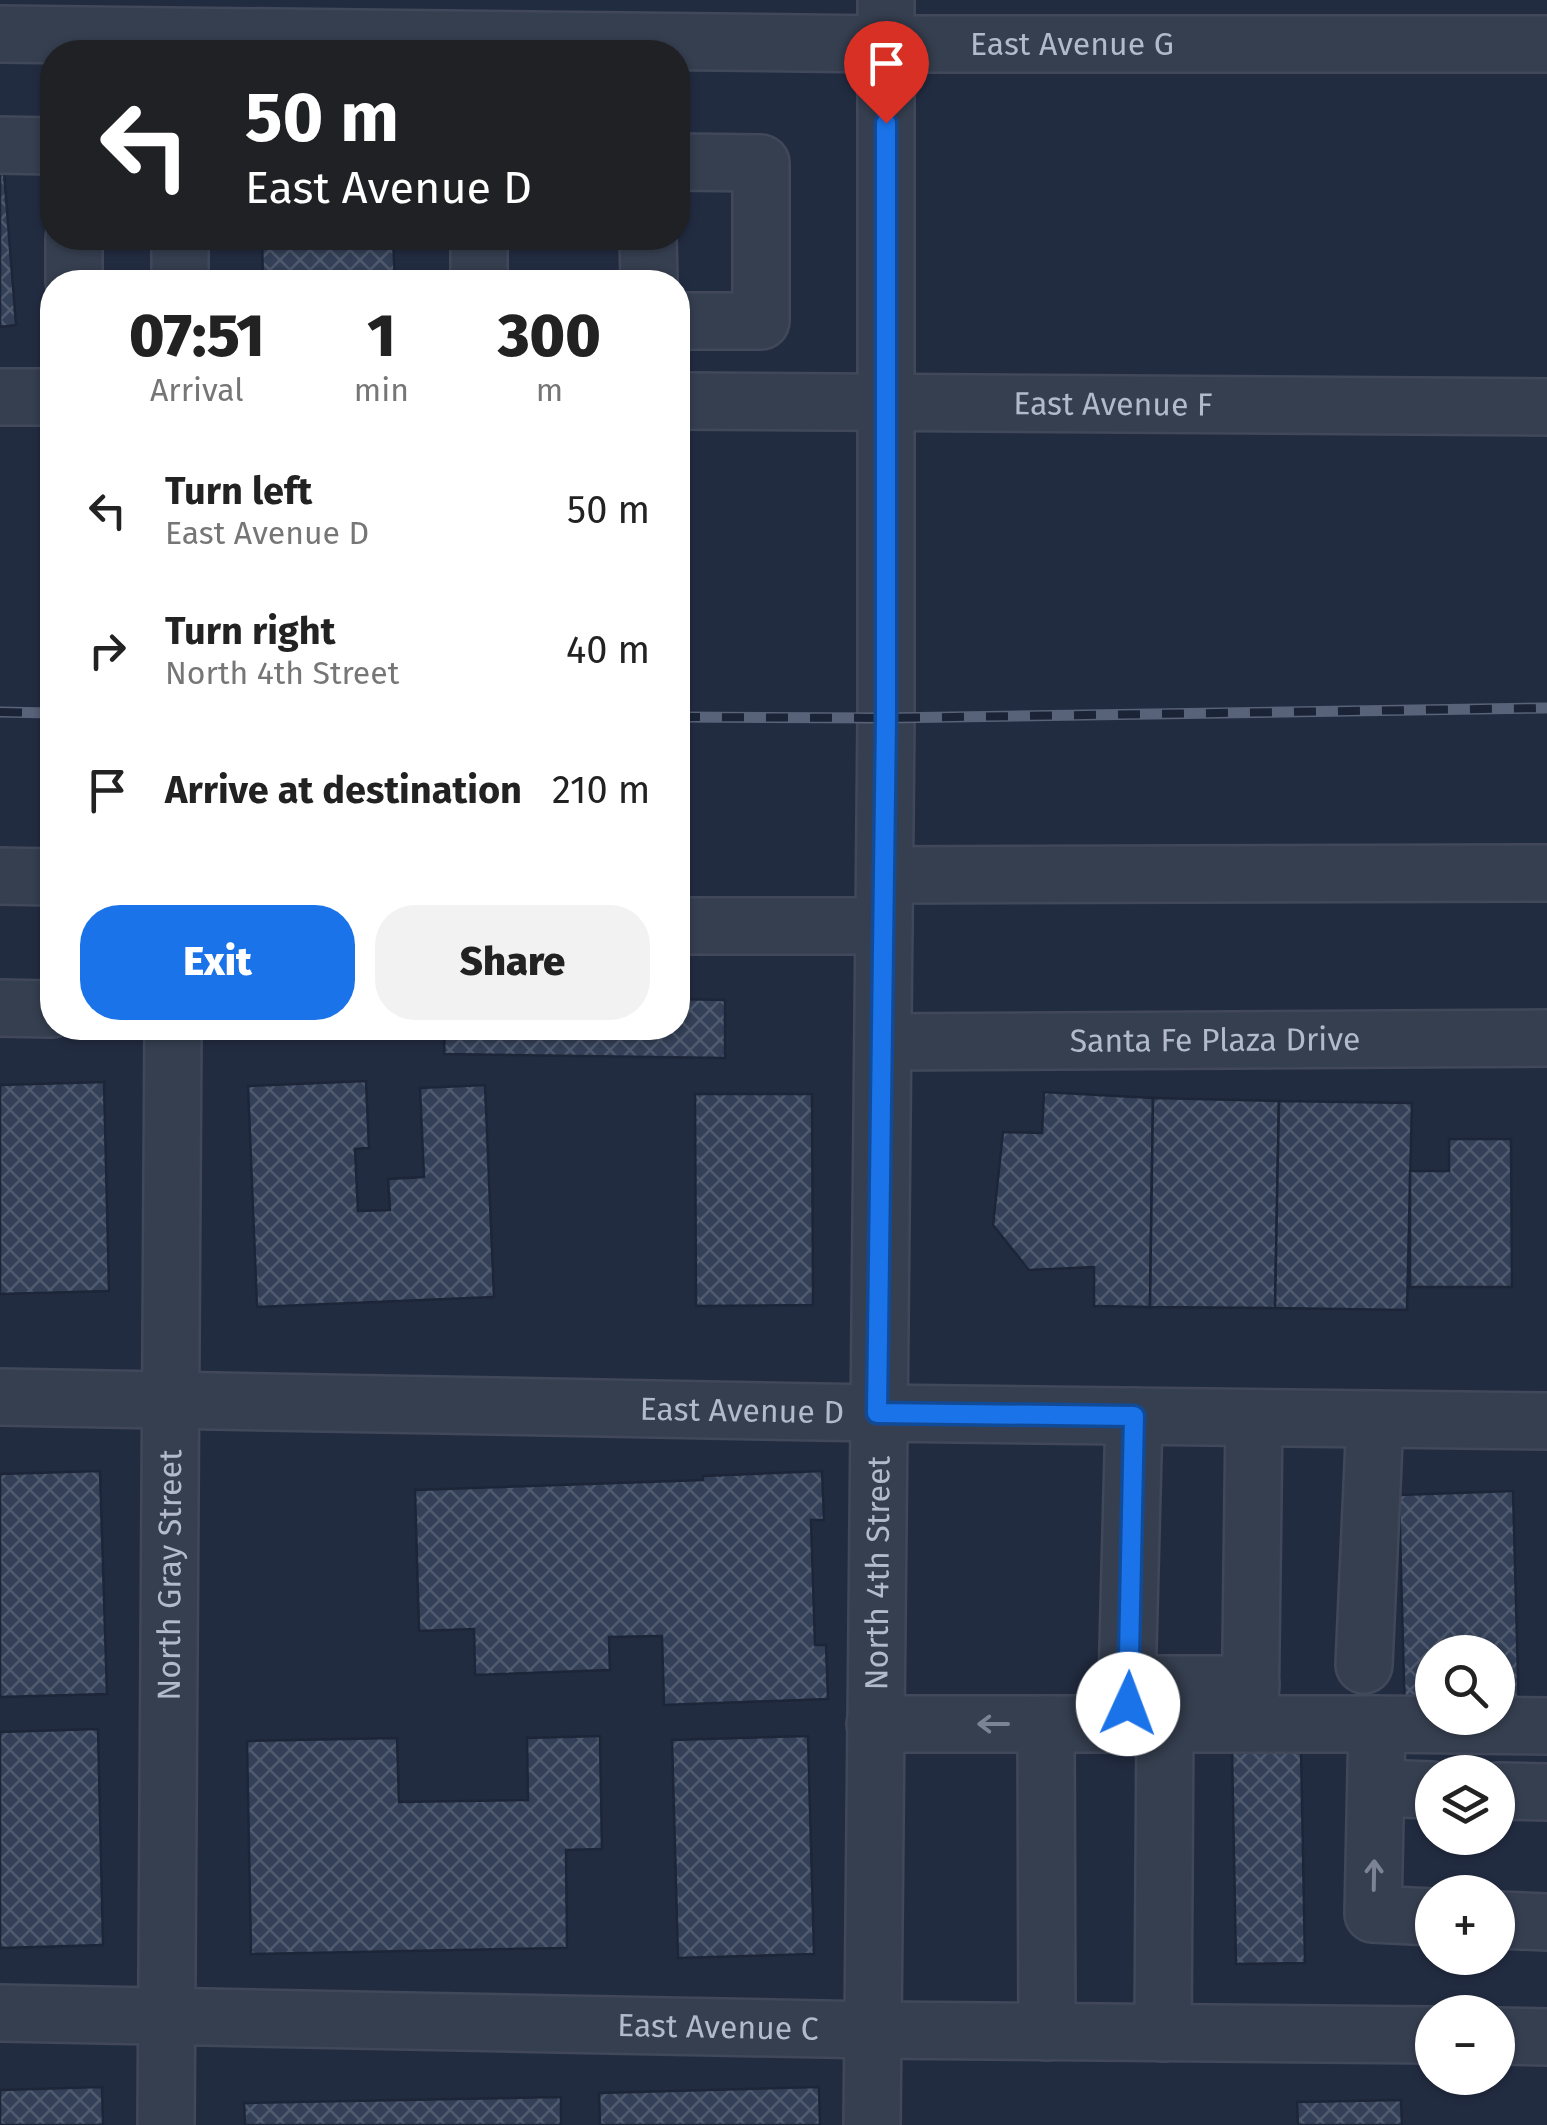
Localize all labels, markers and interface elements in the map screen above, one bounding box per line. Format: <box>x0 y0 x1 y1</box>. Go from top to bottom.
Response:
pin <box>844 21 929 124</box>
street label: East Avenue G <box>970 25 1174 63</box>
icon: arrive <box>859 36 914 91</box>
text: 50 m <box>245 76 399 160</box>
icon: left <box>80 80 210 210</box>
text: East Avenue D <box>245 161 532 215</box>
text: 07:51 <box>129 300 265 372</box>
text: 1 <box>367 300 396 372</box>
text: 300 <box>498 300 601 372</box>
text: Arrival <box>150 371 244 409</box>
text: min <box>354 371 409 409</box>
text: m <box>536 371 563 409</box>
street label: East Avenue F <box>1013 384 1213 424</box>
text: Turn left <box>165 468 312 514</box>
icon: left <box>80 483 135 538</box>
text: 50 m <box>567 487 650 533</box>
text: East Avenue D <box>165 514 369 552</box>
text: Turn right <box>165 608 335 654</box>
icon: right <box>80 623 135 678</box>
text: 40 m <box>566 627 650 673</box>
text: North 4th Street <box>165 654 399 692</box>
icon: arrive <box>80 763 135 818</box>
text: Arrive at destination <box>165 767 522 813</box>
text: 210 m <box>552 767 650 813</box>
button: Exit <box>80 905 355 1020</box>
button: Share <box>375 905 650 1020</box>
street label: Santa Fe Plaza Drive <box>1069 1020 1361 1060</box>
street label: East Avenue D <box>639 1390 844 1431</box>
street label: North Gray Street <box>150 1449 189 1701</box>
street label: North 4th Street <box>857 1455 898 1690</box>
map controls <box>1415 1635 1515 2095</box>
button: search <box>1415 1635 1515 1735</box>
position arrow <box>1076 1652 1180 1756</box>
one-way arrow <box>978 1714 1010 1734</box>
button: layers <box>1415 1755 1515 1855</box>
one-way arrow <box>1365 1860 1384 1892</box>
button: + <box>1415 1875 1515 1975</box>
button: − <box>1415 1995 1515 2095</box>
street label: East Avenue C <box>617 2006 819 2048</box>

